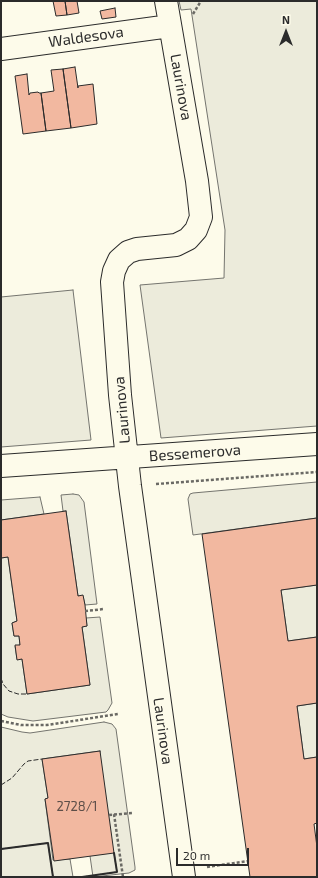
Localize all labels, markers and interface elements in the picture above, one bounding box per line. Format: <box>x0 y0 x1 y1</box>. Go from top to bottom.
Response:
north arrow <box>266 12 306 52</box>
text: N <box>282 13 290 26</box>
street label: Waldesova <box>47 23 125 51</box>
street label: Laurinova <box>166 52 196 122</box>
street label: Laurinova <box>110 376 134 444</box>
street label: Bessemerova <box>148 441 242 465</box>
street label: Laurinova <box>149 696 177 766</box>
house number: 2728/1 <box>56 799 98 815</box>
scale bar <box>178 840 251 866</box>
text: 20 m <box>183 848 210 862</box>

